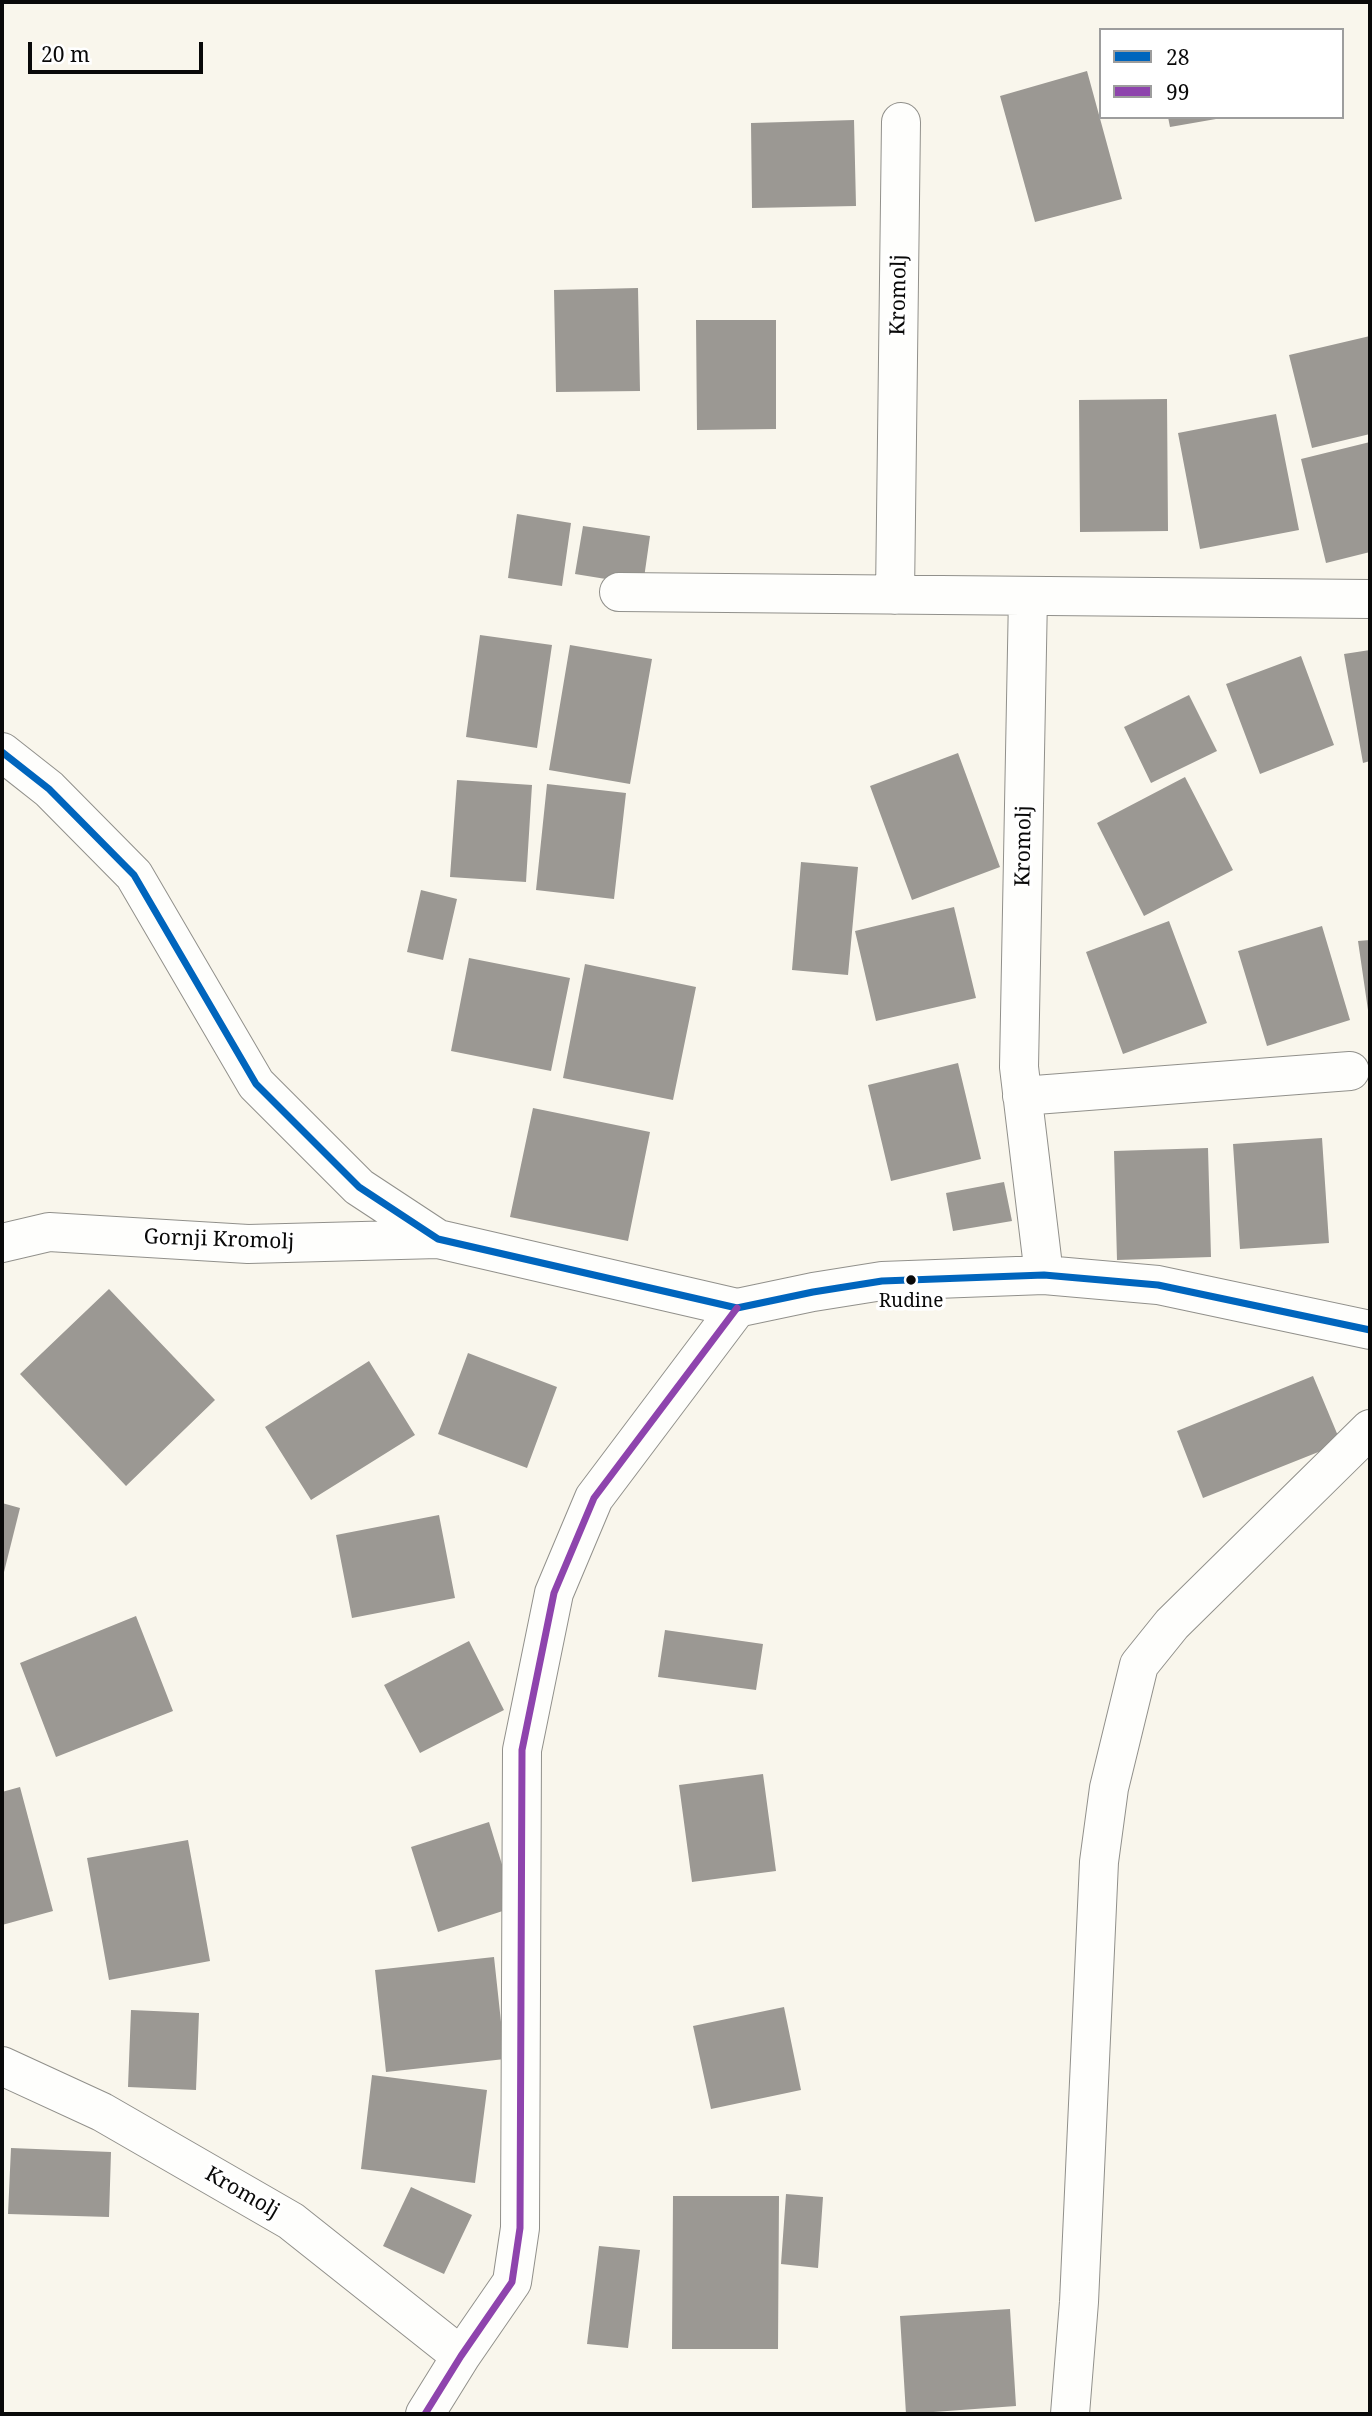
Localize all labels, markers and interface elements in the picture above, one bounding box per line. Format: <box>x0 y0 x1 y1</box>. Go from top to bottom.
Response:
scale bar <box>32 28 206 72</box>
legend <box>1099 28 1344 119</box>
text: 20 m <box>41 40 90 68</box>
text: 28 <box>1166 43 1189 71</box>
text: 99 <box>1166 78 1189 106</box>
street label: Kromolj <box>886 254 912 336</box>
street label: Kromolj <box>1011 805 1037 887</box>
street label: Gornji Kromolj <box>143 1225 295 1255</box>
marker: Rudine <box>904 1273 918 1287</box>
place label: Rudine <box>879 1291 943 1313</box>
street label: Kromolj <box>200 2162 284 2224</box>

